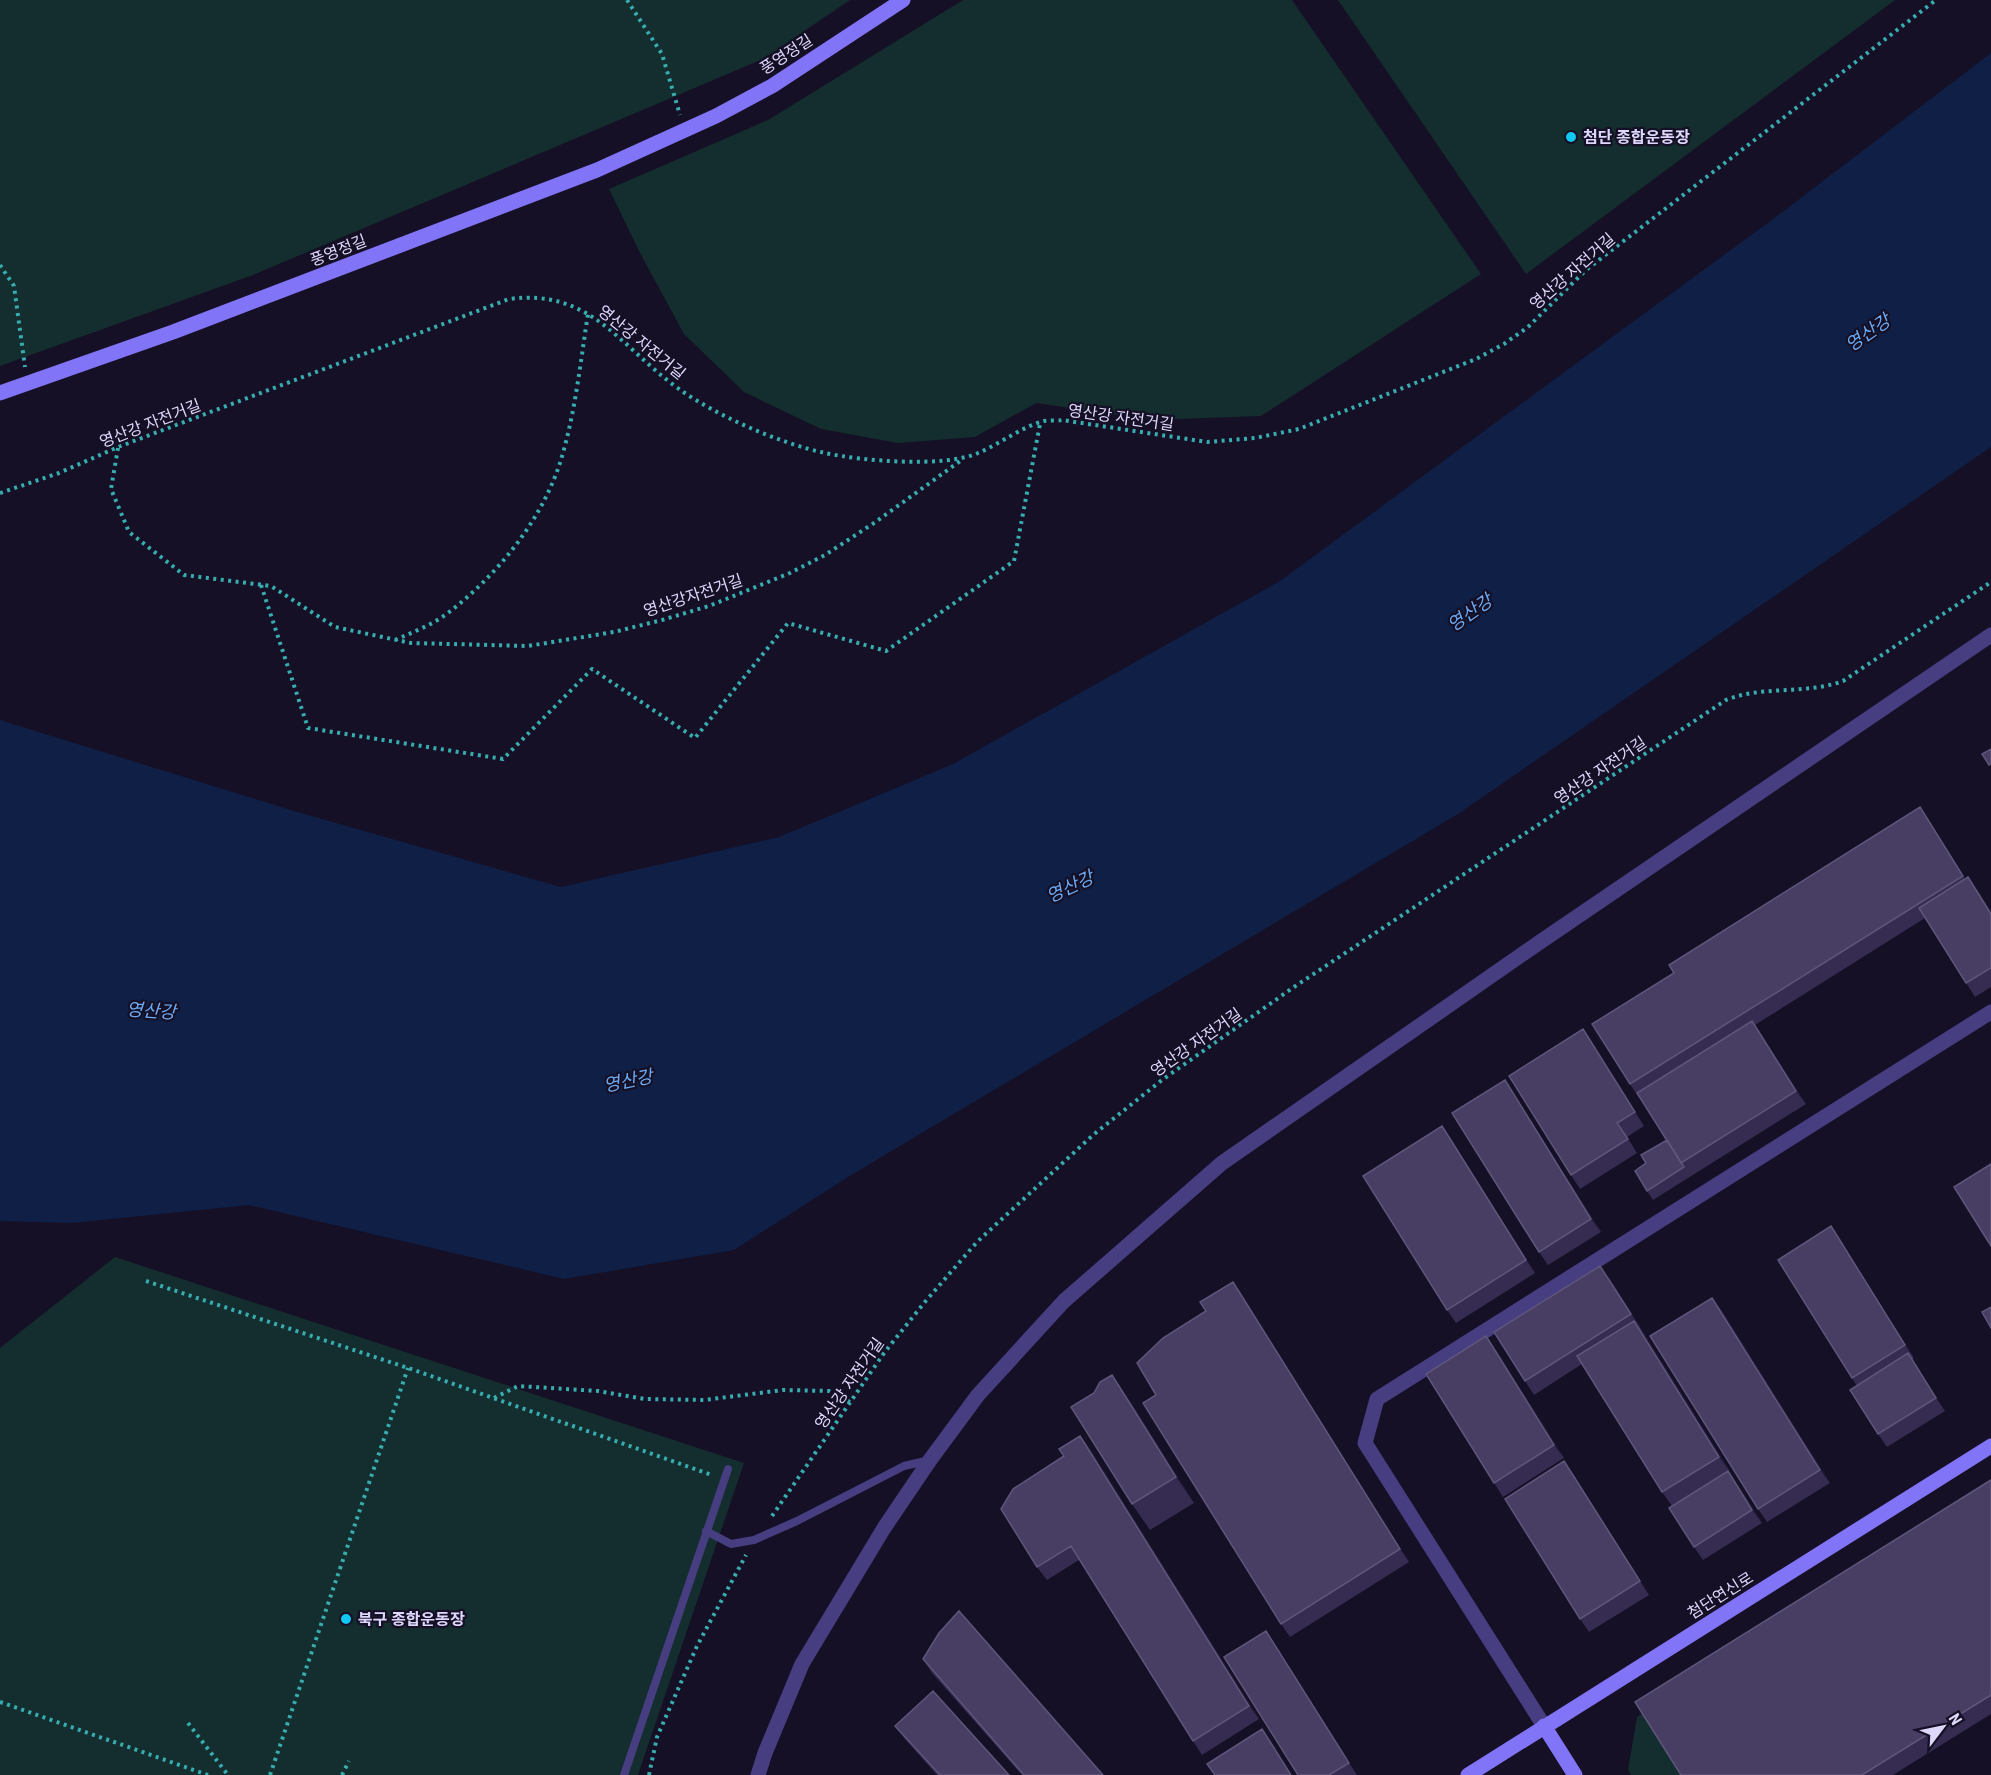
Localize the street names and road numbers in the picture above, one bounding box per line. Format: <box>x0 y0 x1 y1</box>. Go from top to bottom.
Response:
street label: 풍영정길 <box>756 30 816 78</box>
street label: 영산강 자전거길 <box>1526 229 1619 314</box>
street label: 풍영정길 <box>307 231 369 270</box>
street label: 영산강 자전거길 <box>594 301 689 383</box>
street label: 영산강 자전거길 <box>97 395 203 451</box>
street label: 영산강 자전거길 <box>1067 401 1175 434</box>
street label: 영산강자전거길 <box>641 571 745 620</box>
street label: 영산강 자전거길 <box>1551 733 1650 808</box>
street label: 영산강 자전거길 <box>1147 1004 1245 1081</box>
street label: 영산강 자전거길 <box>811 1334 888 1432</box>
street label: 첨단연신로 <box>1684 1568 1757 1623</box>

